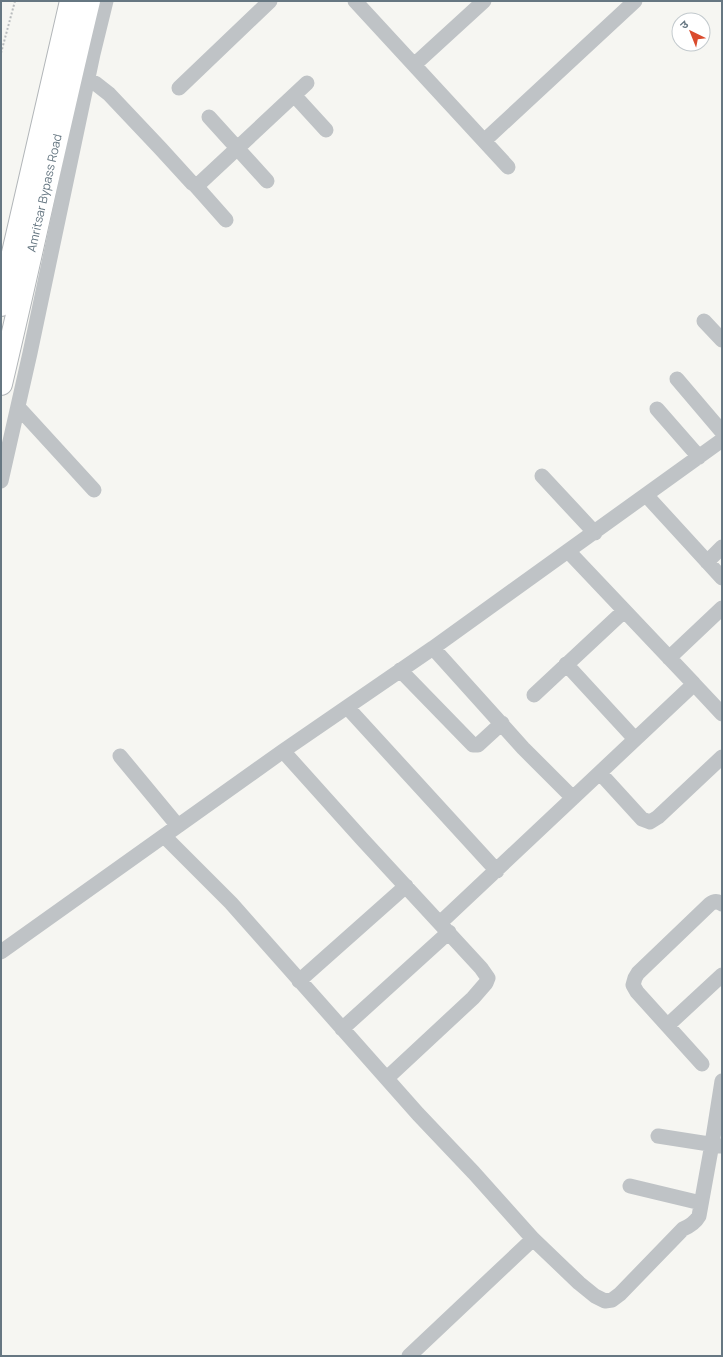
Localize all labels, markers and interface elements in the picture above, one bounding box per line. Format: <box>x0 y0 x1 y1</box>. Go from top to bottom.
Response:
north arrow <box>671 12 711 52</box>
text: उ <box>676 16 692 32</box>
street label: Amritsar Bypass Road <box>23 132 66 254</box>

